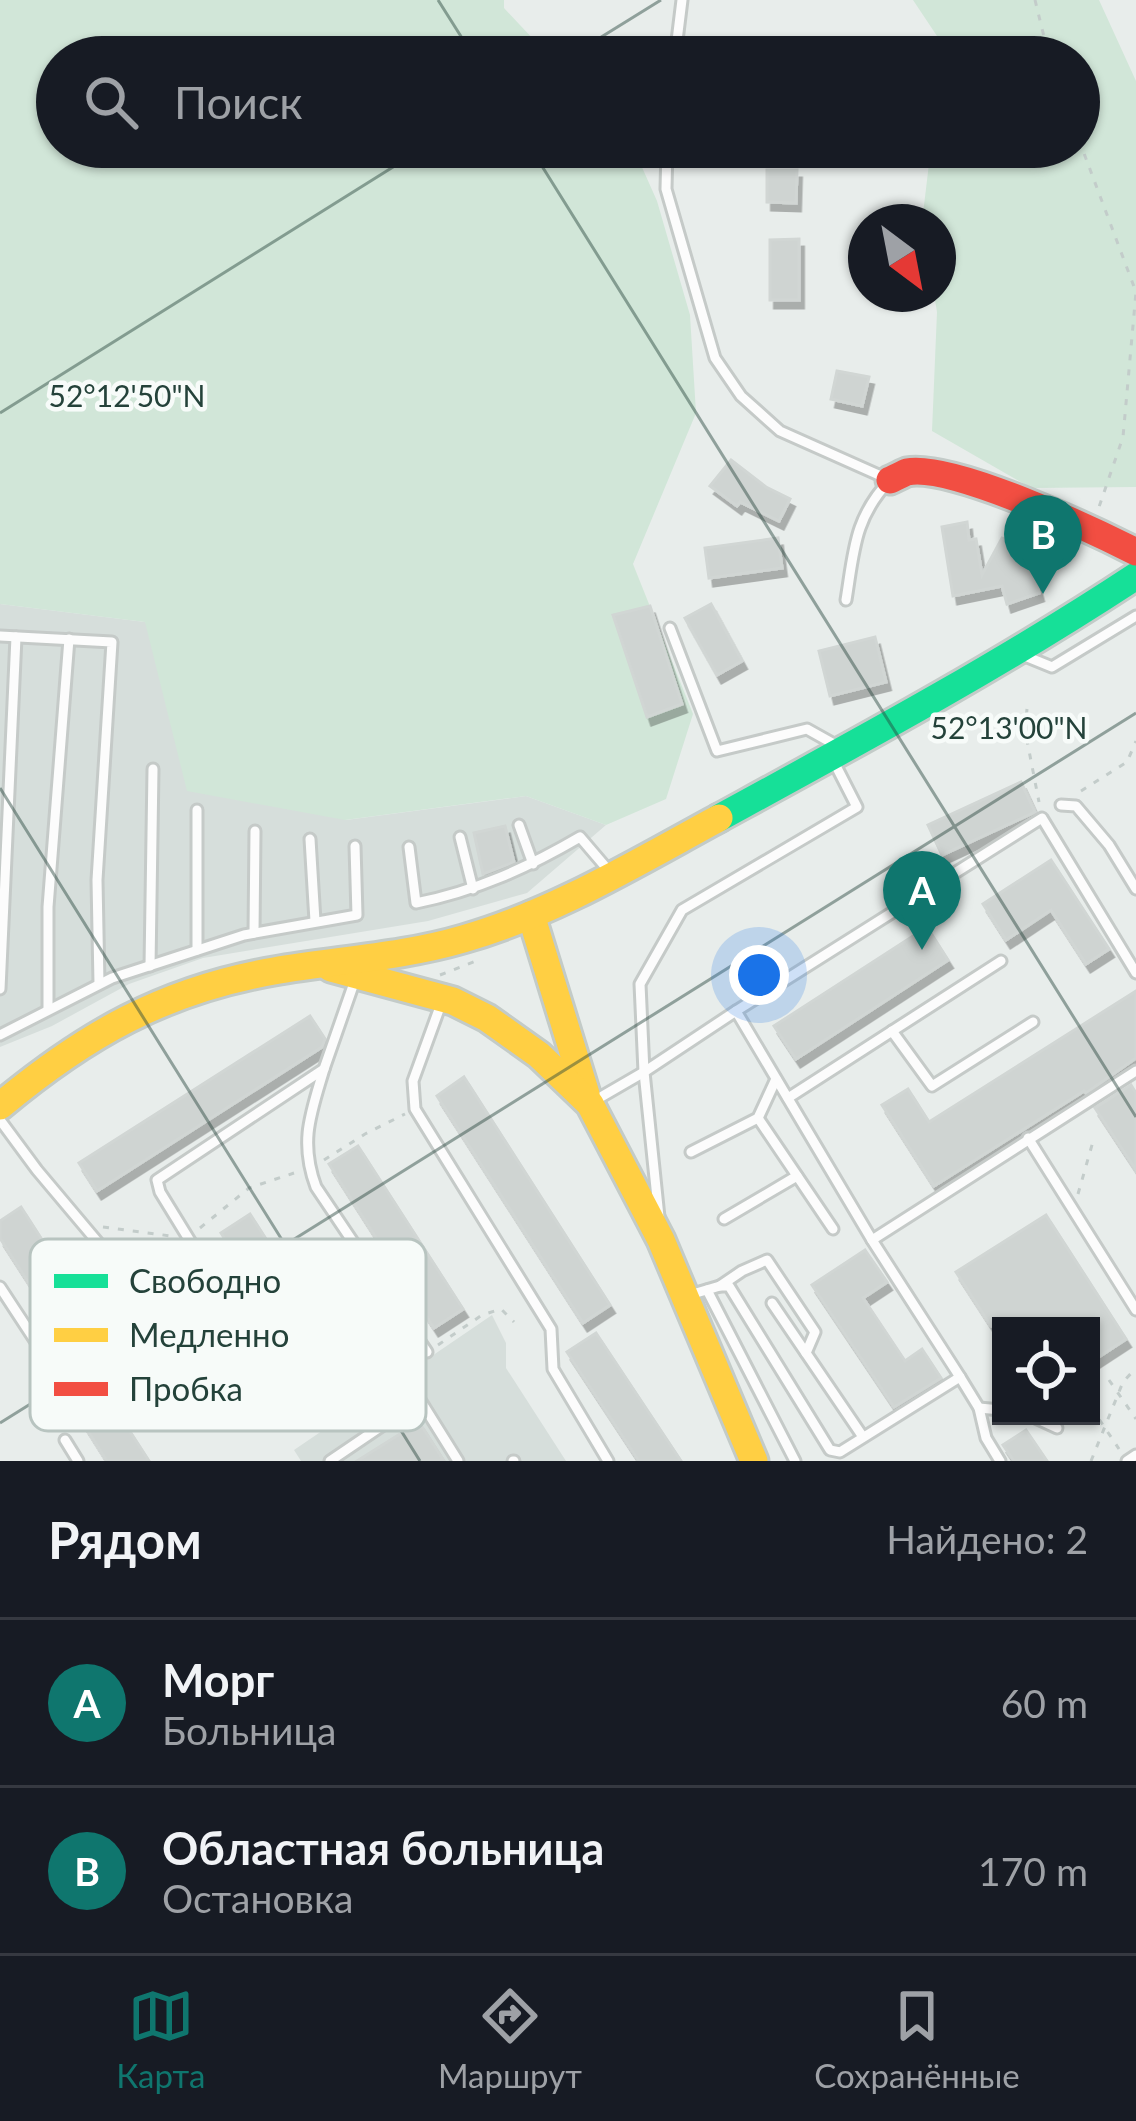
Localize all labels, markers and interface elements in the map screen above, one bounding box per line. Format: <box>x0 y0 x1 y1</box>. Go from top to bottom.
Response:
search box <box>36 36 1100 168</box>
icon: search <box>78 69 144 135</box>
text: Поиск <box>174 75 303 129</box>
north arrow <box>848 204 956 312</box>
text: 52°12'50"N <box>49 377 205 413</box>
pin: B <box>1004 495 1082 594</box>
text: 52°13'00"N <box>931 709 1087 745</box>
pin: A <box>883 851 961 950</box>
your location <box>729 945 789 1005</box>
legend <box>30 1239 426 1431</box>
text: Свободно <box>129 1260 281 1300</box>
text: Медленно <box>129 1314 289 1354</box>
map controls <box>992 1317 1100 1425</box>
button: locate <box>992 1317 1100 1425</box>
text: Пробка <box>129 1368 243 1408</box>
text: Рядом <box>48 1509 202 1570</box>
text: Найдено: 2 <box>886 1516 1088 1562</box>
text: Морг <box>162 1653 274 1707</box>
text: A <box>73 1680 101 1726</box>
text: 60 m <box>1001 1680 1088 1726</box>
text: Больница <box>162 1707 336 1753</box>
text: Областная больница <box>162 1821 604 1875</box>
text: B <box>74 1848 100 1894</box>
text: 170 m <box>978 1848 1088 1894</box>
text: Остановка <box>162 1875 354 1921</box>
tab: Карта <box>116 1983 205 2095</box>
tab: Маршрут <box>438 1983 582 2095</box>
tab: Сохранённые <box>814 1983 1020 2095</box>

